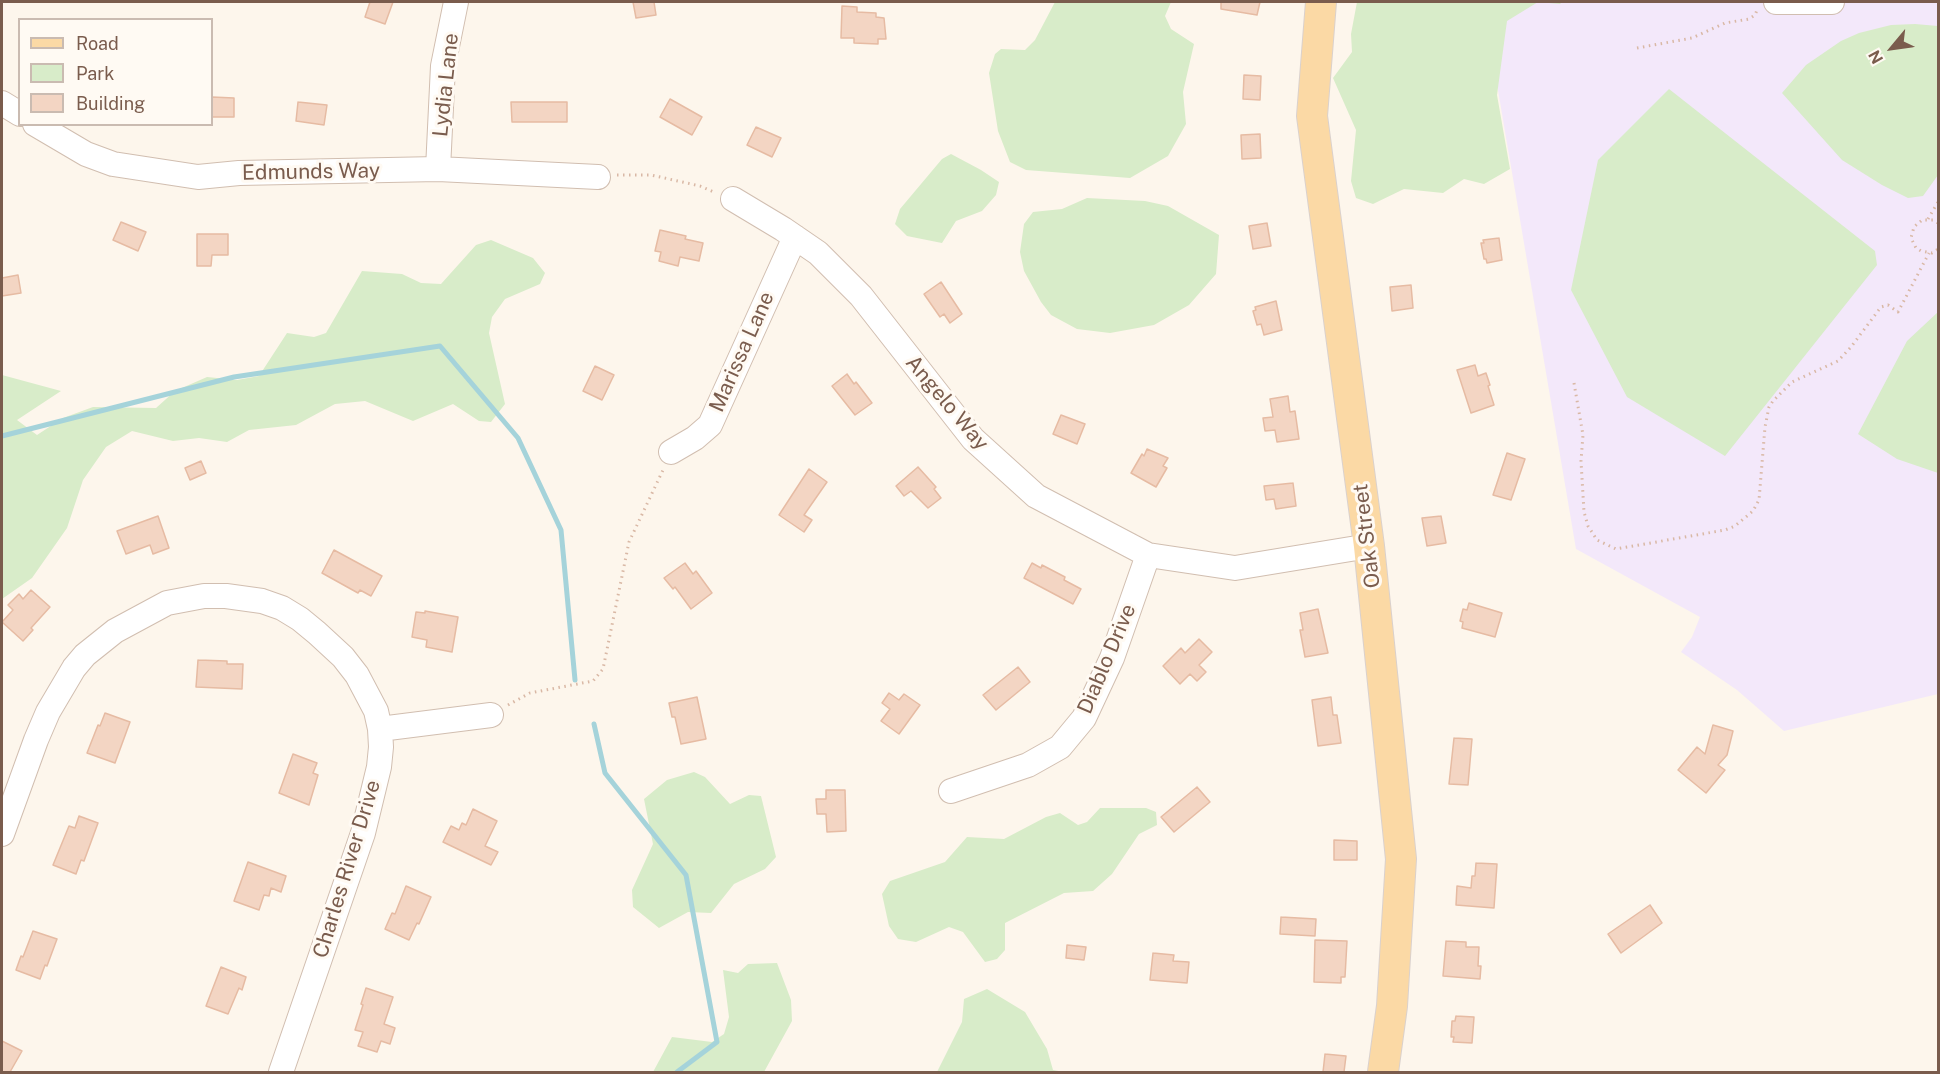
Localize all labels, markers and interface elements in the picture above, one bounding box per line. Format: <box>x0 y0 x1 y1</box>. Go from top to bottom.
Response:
legend <box>18 18 213 126</box>
north arrow <box>1862 18 1922 78</box>
street label: Lydia Lane <box>428 32 464 138</box>
text: Road <box>76 33 119 54</box>
text: N <box>1864 47 1887 67</box>
text: Park <box>76 63 114 84</box>
text: Building <box>76 93 145 114</box>
street label: Edmunds Way <box>242 158 380 186</box>
street label: Marissa Lane <box>704 288 780 416</box>
street label: Angelo Way <box>900 350 994 456</box>
street label: Oak Street <box>1348 482 1386 590</box>
street label: Diablo Drive <box>1073 600 1141 718</box>
street label: Charles River Drive <box>308 777 386 961</box>

